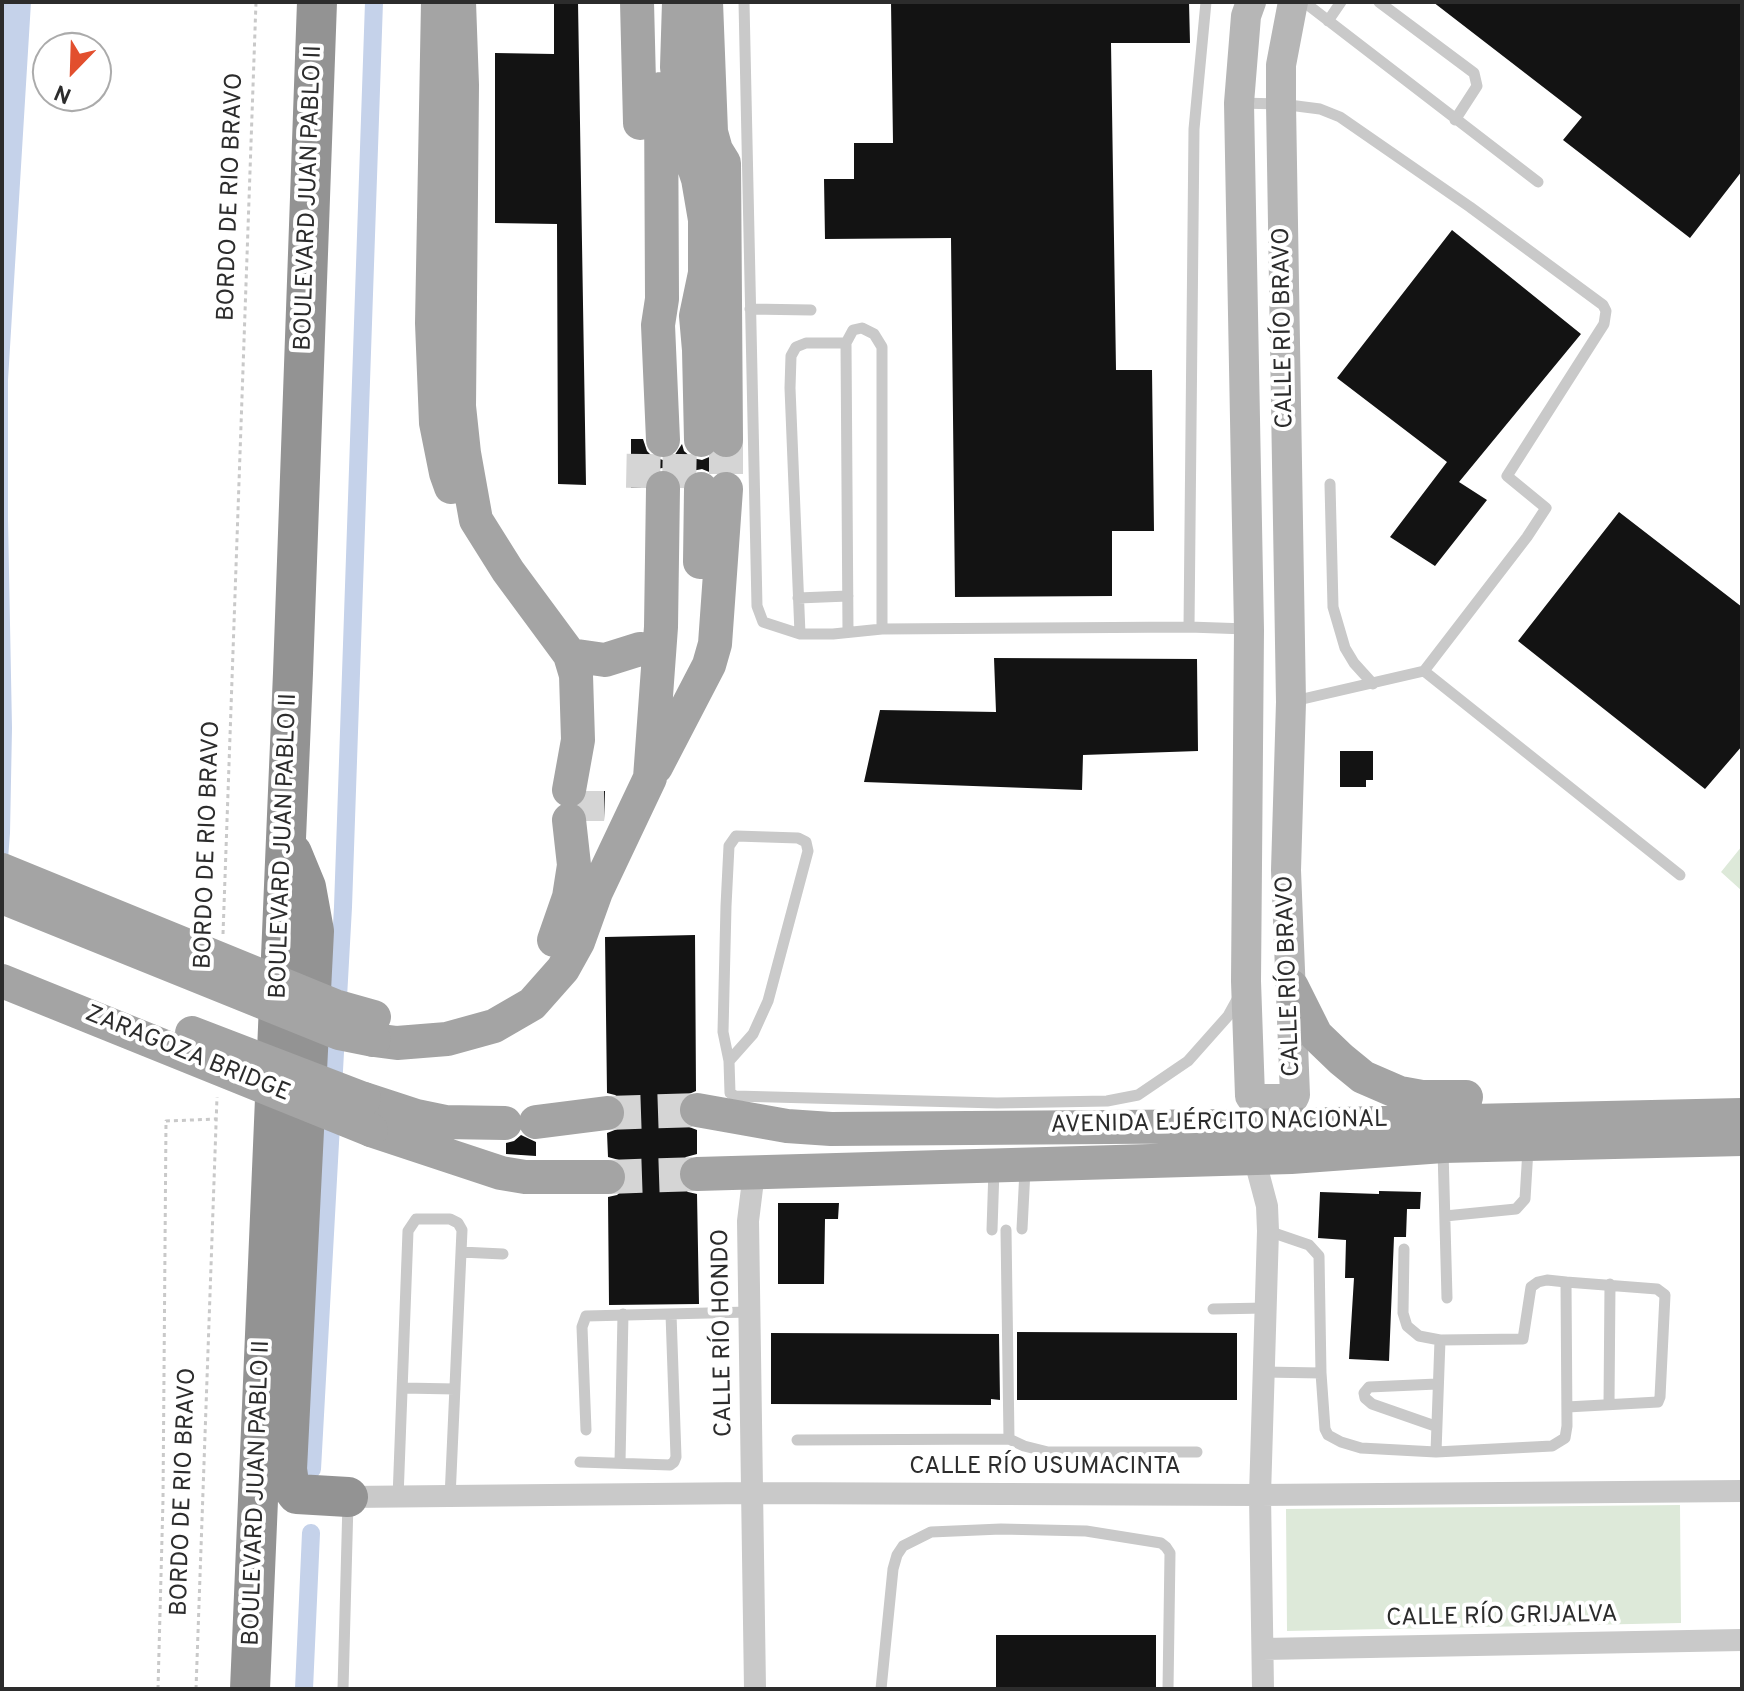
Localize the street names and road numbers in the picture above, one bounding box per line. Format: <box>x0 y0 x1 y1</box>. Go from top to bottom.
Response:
street label: BOULEVARD JUAN PABLO II <box>290 45 330 351</box>
street label: BORDO DE RIO BRAVO <box>213 72 251 322</box>
street label: CALLE RÍO BRAVO <box>1269 227 1301 429</box>
street label: BOULEVARD JUAN PABLO II <box>265 693 305 999</box>
street label: BORDO DE RIO BRAVO <box>190 720 228 970</box>
street label: CALLE RÍO BRAVO <box>1272 875 1308 1077</box>
street label: ZARAGOZA BRIDGE <box>80 1001 294 1109</box>
street label: AVENIDA EJÉRCITO NACIONAL <box>1051 1107 1387 1141</box>
street label: CALLE RÍO HONDO <box>708 1229 740 1437</box>
street label: BOULEVARD JUAN PABLO II <box>238 1340 278 1646</box>
street label: BORDO DE RIO BRAVO <box>166 1367 204 1617</box>
street label: CALLE RÍO USUMACINTA <box>909 1454 1181 1482</box>
street label: CALLE RÍO GRIJALVA <box>1386 1602 1618 1634</box>

